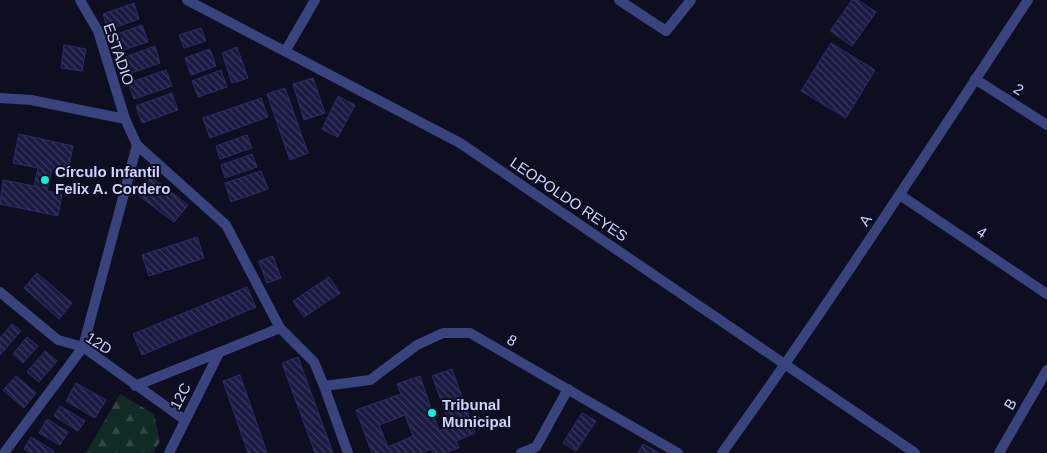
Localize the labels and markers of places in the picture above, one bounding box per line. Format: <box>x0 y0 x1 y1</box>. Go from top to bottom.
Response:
place label: Círculo Infantil Felix A. Cordero <box>55 163 170 197</box>
marker: Círculo Infantil Felix A. Cordero <box>39 174 51 186</box>
place label: Tribunal Municipal <box>442 396 511 430</box>
marker: Tribunal Municipal <box>426 407 438 419</box>

